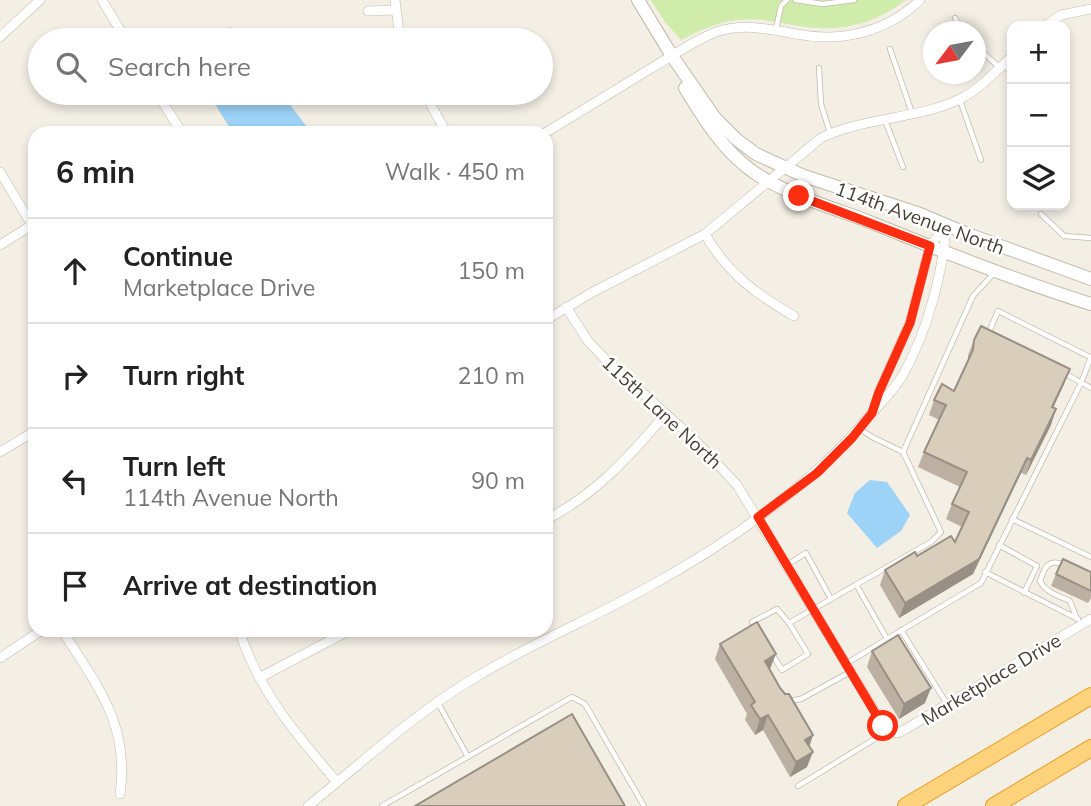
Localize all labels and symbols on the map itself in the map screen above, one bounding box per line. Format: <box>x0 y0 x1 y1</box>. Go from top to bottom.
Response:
north arrow <box>923 21 986 84</box>
street label: 114th Avenue North <box>832 176 1008 260</box>
route end <box>783 180 814 211</box>
street label: 115th Lane North <box>597 350 727 474</box>
street label: Marketplace Drive <box>917 628 1065 730</box>
route start <box>867 710 898 741</box>

